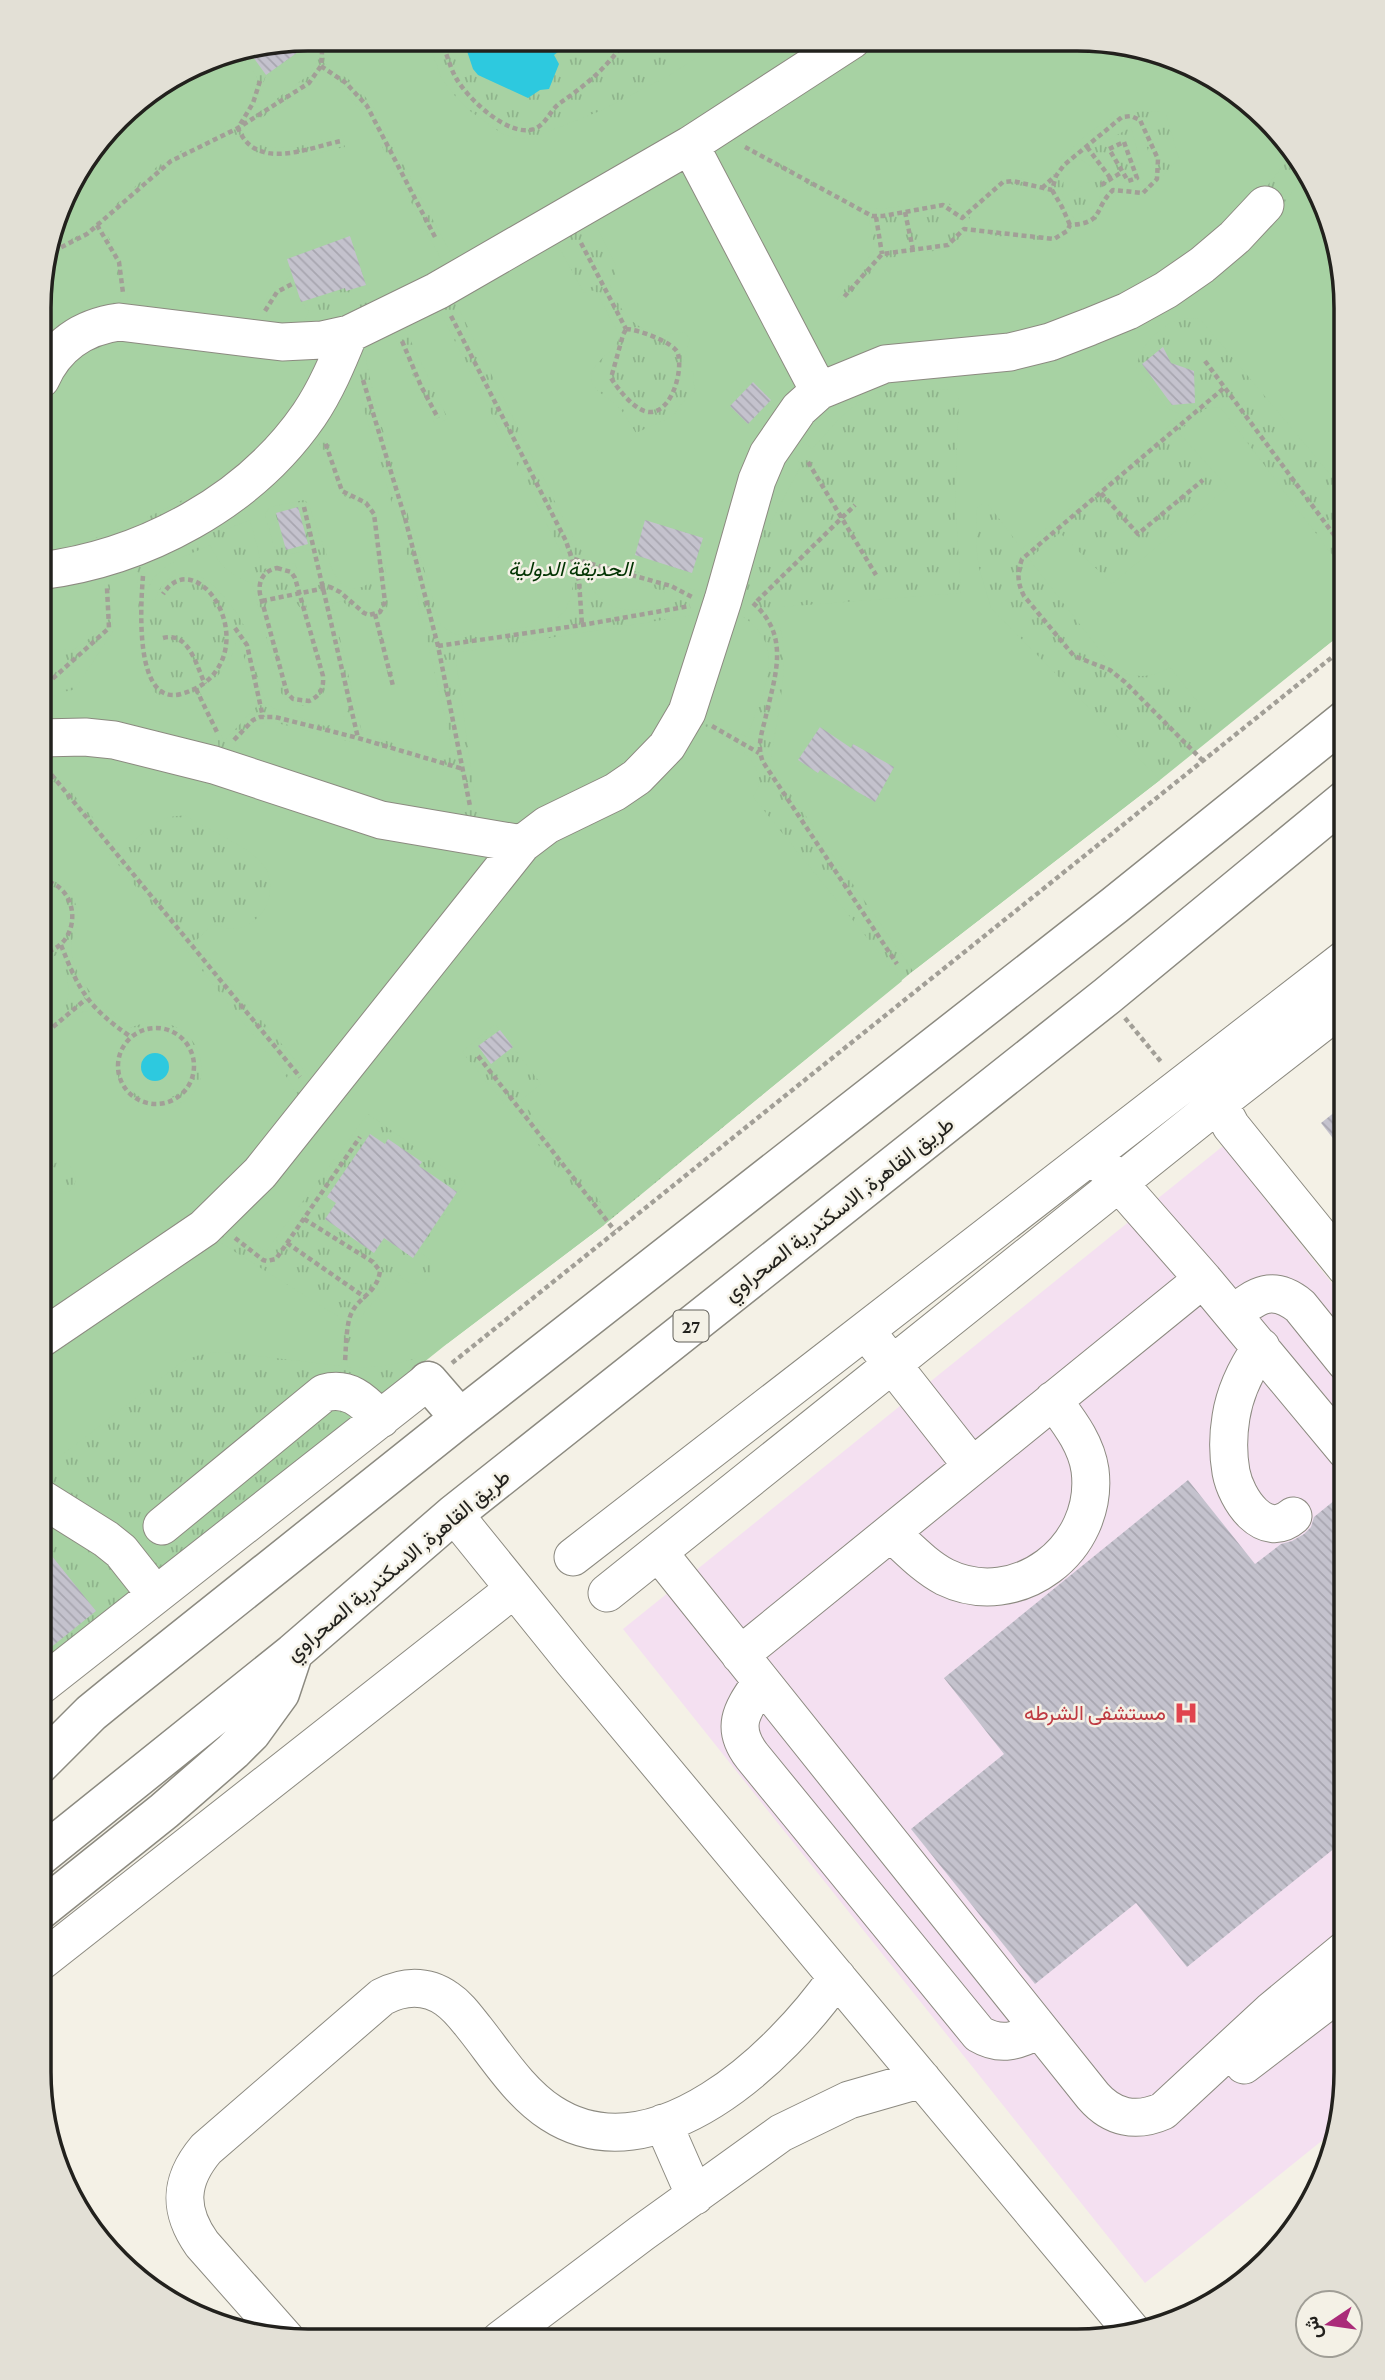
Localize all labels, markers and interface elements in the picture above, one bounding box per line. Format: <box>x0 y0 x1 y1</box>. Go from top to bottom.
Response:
park label: الحديقة الدولية <box>508 557 634 582</box>
street label: طريق القاهرة, الاسكندرية الصحراوي <box>719 1112 962 1310</box>
road number: 27 <box>674 1310 708 1342</box>
street label: طريق القاهرة, الاسكندرية الصحراوي <box>281 1464 518 1670</box>
hospital icon: مستشفى الشرطه <box>1172 1699 1200 1727</box>
place label: مستشفى الشرطه <box>1024 1701 1166 1726</box>
north arrow <box>1294 2289 1364 2359</box>
text: ش <box>1300 2314 1327 2341</box>

